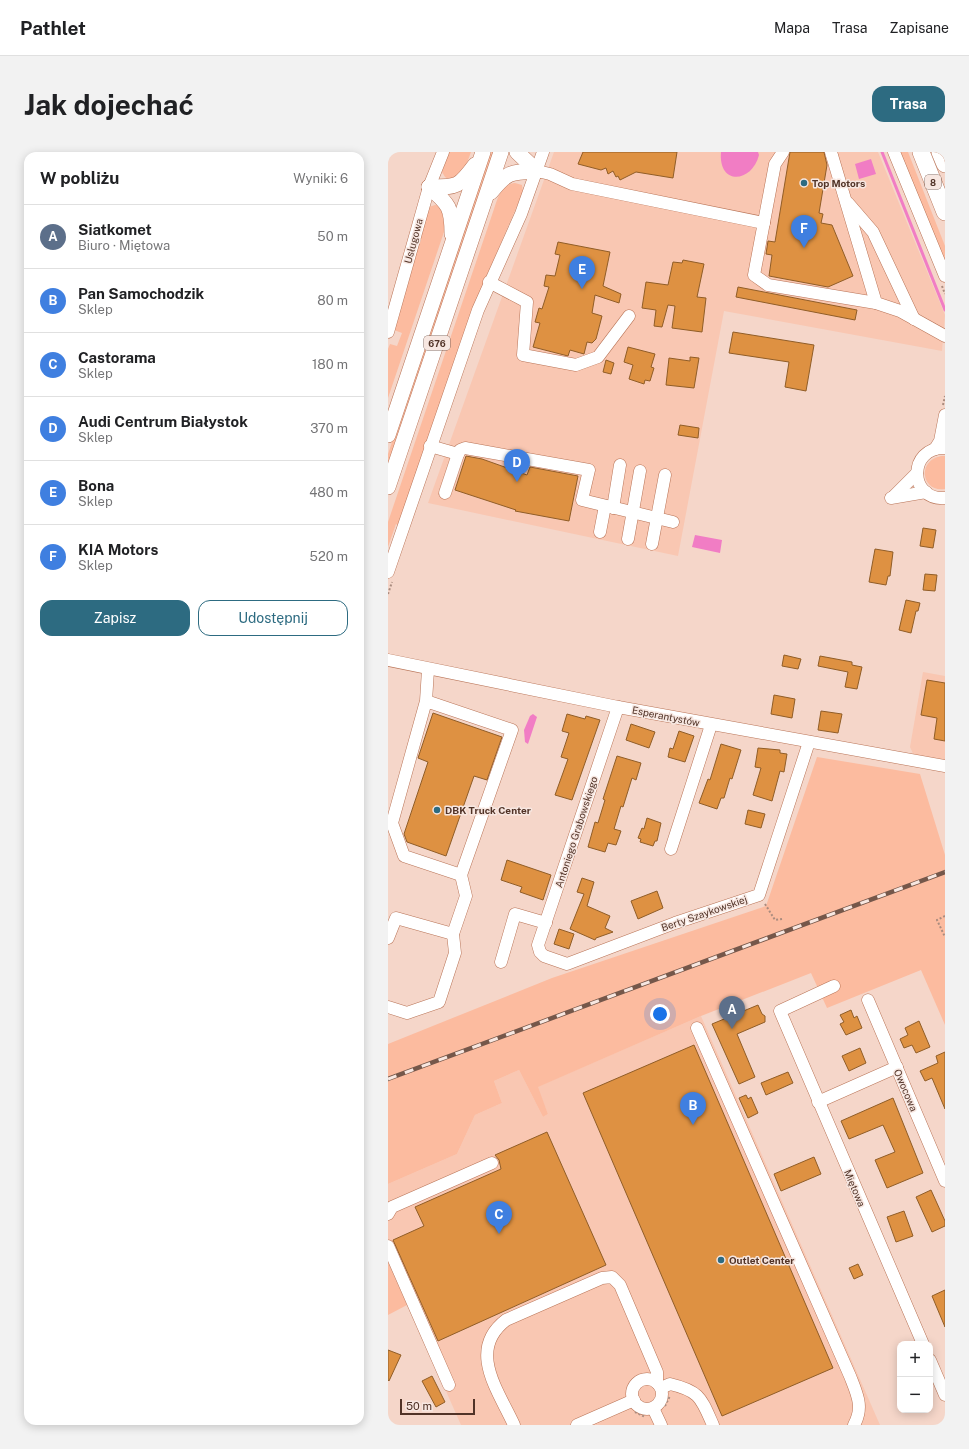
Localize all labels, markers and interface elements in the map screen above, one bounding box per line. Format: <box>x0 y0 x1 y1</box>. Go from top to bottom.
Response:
text: Pathlet <box>20 17 86 39</box>
text: Mapa <box>774 20 810 36</box>
text: Trasa <box>832 20 868 36</box>
text: Zapisane <box>890 20 949 36</box>
button: Trasa <box>872 86 945 122</box>
text: Jak dojechać <box>24 88 194 121</box>
text: W pobliżu <box>40 168 119 188</box>
text: Wyniki: 6 <box>293 171 348 186</box>
road number: 8 <box>925 175 941 189</box>
place label: Top Motors <box>812 177 865 189</box>
marker: Top Motors <box>799 178 809 188</box>
pin: F <box>791 215 817 248</box>
street label: Usługowa <box>401 217 425 265</box>
text: Siatkomet <box>78 221 152 238</box>
text: A <box>48 229 58 244</box>
text: 50 m <box>317 229 348 244</box>
text: Biuro · Miętowa <box>78 238 170 253</box>
pin: E <box>569 256 595 289</box>
text: Pan Samochodzik <box>78 285 204 302</box>
text: B <box>49 293 57 308</box>
text: 80 m <box>317 293 348 308</box>
text: Sklep <box>78 302 113 317</box>
road number: 676 <box>424 336 450 350</box>
text: Castorama <box>78 349 156 366</box>
text: C <box>48 357 58 372</box>
text: 180 m <box>312 357 348 372</box>
text: Sklep <box>78 366 113 381</box>
text: Audi Centrum Białystok <box>78 413 248 430</box>
text: D <box>48 421 58 436</box>
text: 370 m <box>310 421 348 436</box>
text: Sklep <box>78 430 113 445</box>
pin: D <box>504 449 530 482</box>
text: Bona <box>78 477 114 494</box>
text: E <box>49 485 57 500</box>
text: 480 m <box>309 485 348 500</box>
text: Sklep <box>78 494 113 509</box>
text: KIA Motors <box>78 541 158 558</box>
text: F <box>49 549 57 564</box>
text: 520 m <box>310 549 348 564</box>
text: Sklep <box>78 558 113 573</box>
button: Zapisz <box>40 600 190 636</box>
button: Udostępnij <box>198 600 348 636</box>
street label: Esperantystów <box>631 704 701 728</box>
street label: Antoniego Grabowskiego <box>552 774 600 889</box>
place label: DBK Truck Center <box>445 804 531 816</box>
marker: DBK Truck Center <box>432 805 442 815</box>
street label: Berty Szaykowskiej <box>659 893 749 933</box>
pin: A <box>719 996 745 1029</box>
your location <box>650 1004 670 1024</box>
street label: Owocowa <box>892 1067 920 1113</box>
pin: B <box>680 1092 706 1125</box>
street label: Miętowa <box>842 1168 868 1208</box>
pin: C <box>486 1201 512 1234</box>
place label: Outlet Center <box>729 1254 794 1266</box>
marker: Outlet Center <box>716 1255 726 1265</box>
map controls <box>897 1341 933 1413</box>
button: + <box>897 1341 933 1377</box>
button: − <box>897 1377 933 1413</box>
scale bar <box>400 1397 475 1416</box>
text: 50 m <box>406 1400 432 1412</box>

